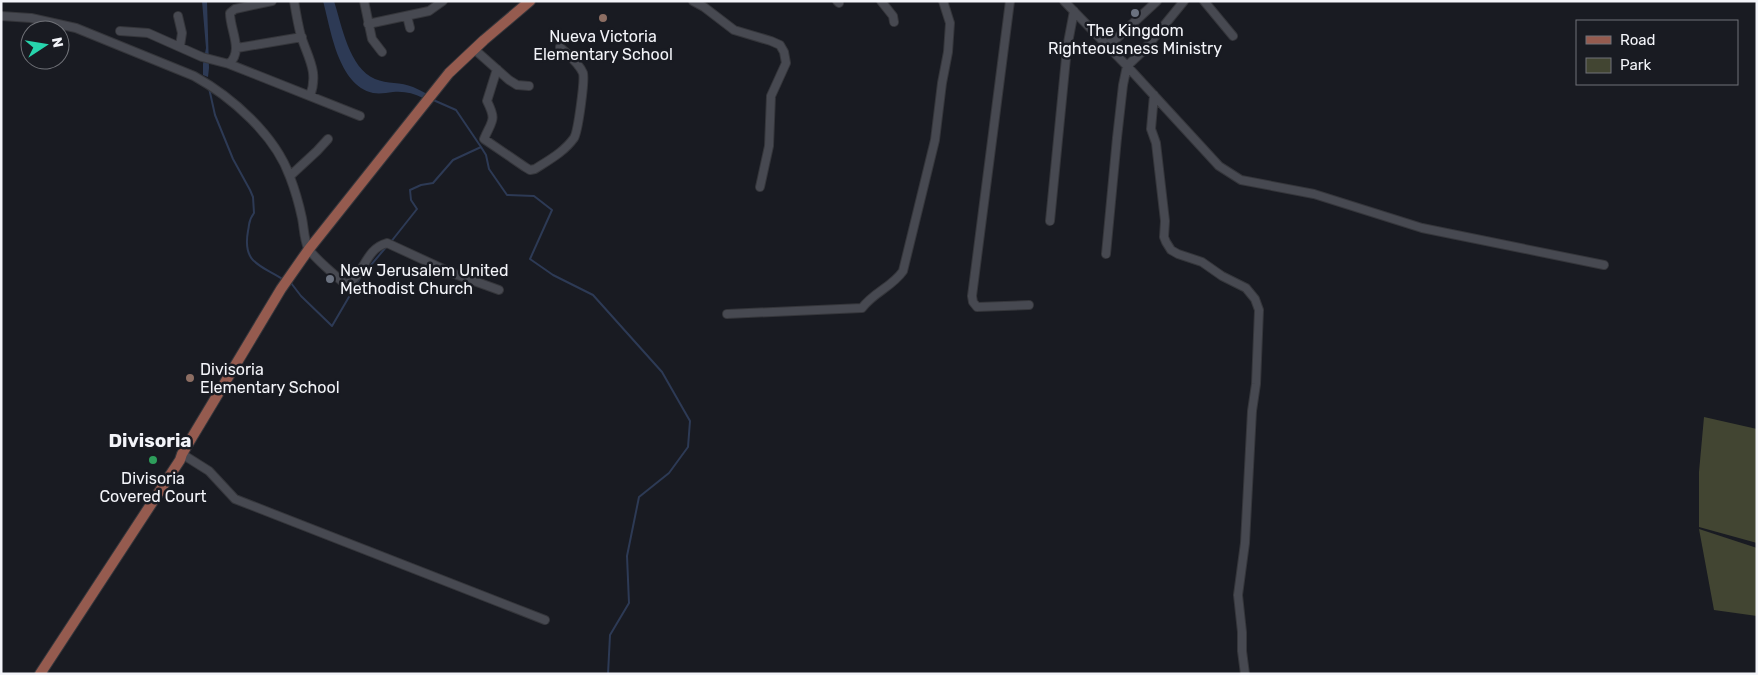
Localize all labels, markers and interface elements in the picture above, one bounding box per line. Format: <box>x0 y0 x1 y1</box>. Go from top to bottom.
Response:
marker: The Kingdom Righteousness Ministry <box>1129 7 1141 19</box>
marker: Nueva Victoria Elementary School <box>597 12 609 24</box>
north arrow <box>20 20 70 70</box>
legend <box>1576 20 1738 85</box>
place label: The Kingdom Righteousness Ministry <box>1048 21 1222 58</box>
place label: Nueva Victoria Elementary School <box>533 27 673 64</box>
text: Road <box>1620 31 1656 49</box>
text: N <box>48 36 67 49</box>
text: Park <box>1620 56 1651 74</box>
place label: New Jerusalem United Methodist Church <box>340 261 509 298</box>
marker: New Jerusalem United Methodist Church <box>324 273 336 285</box>
place label: Divisoria Elementary School <box>200 360 340 397</box>
marker: Divisoria Elementary School <box>184 372 196 384</box>
district label: Divisoria <box>108 429 192 452</box>
marker: Divisoria Covered Court <box>147 454 159 466</box>
place label: Divisoria Covered Court <box>99 469 207 506</box>

